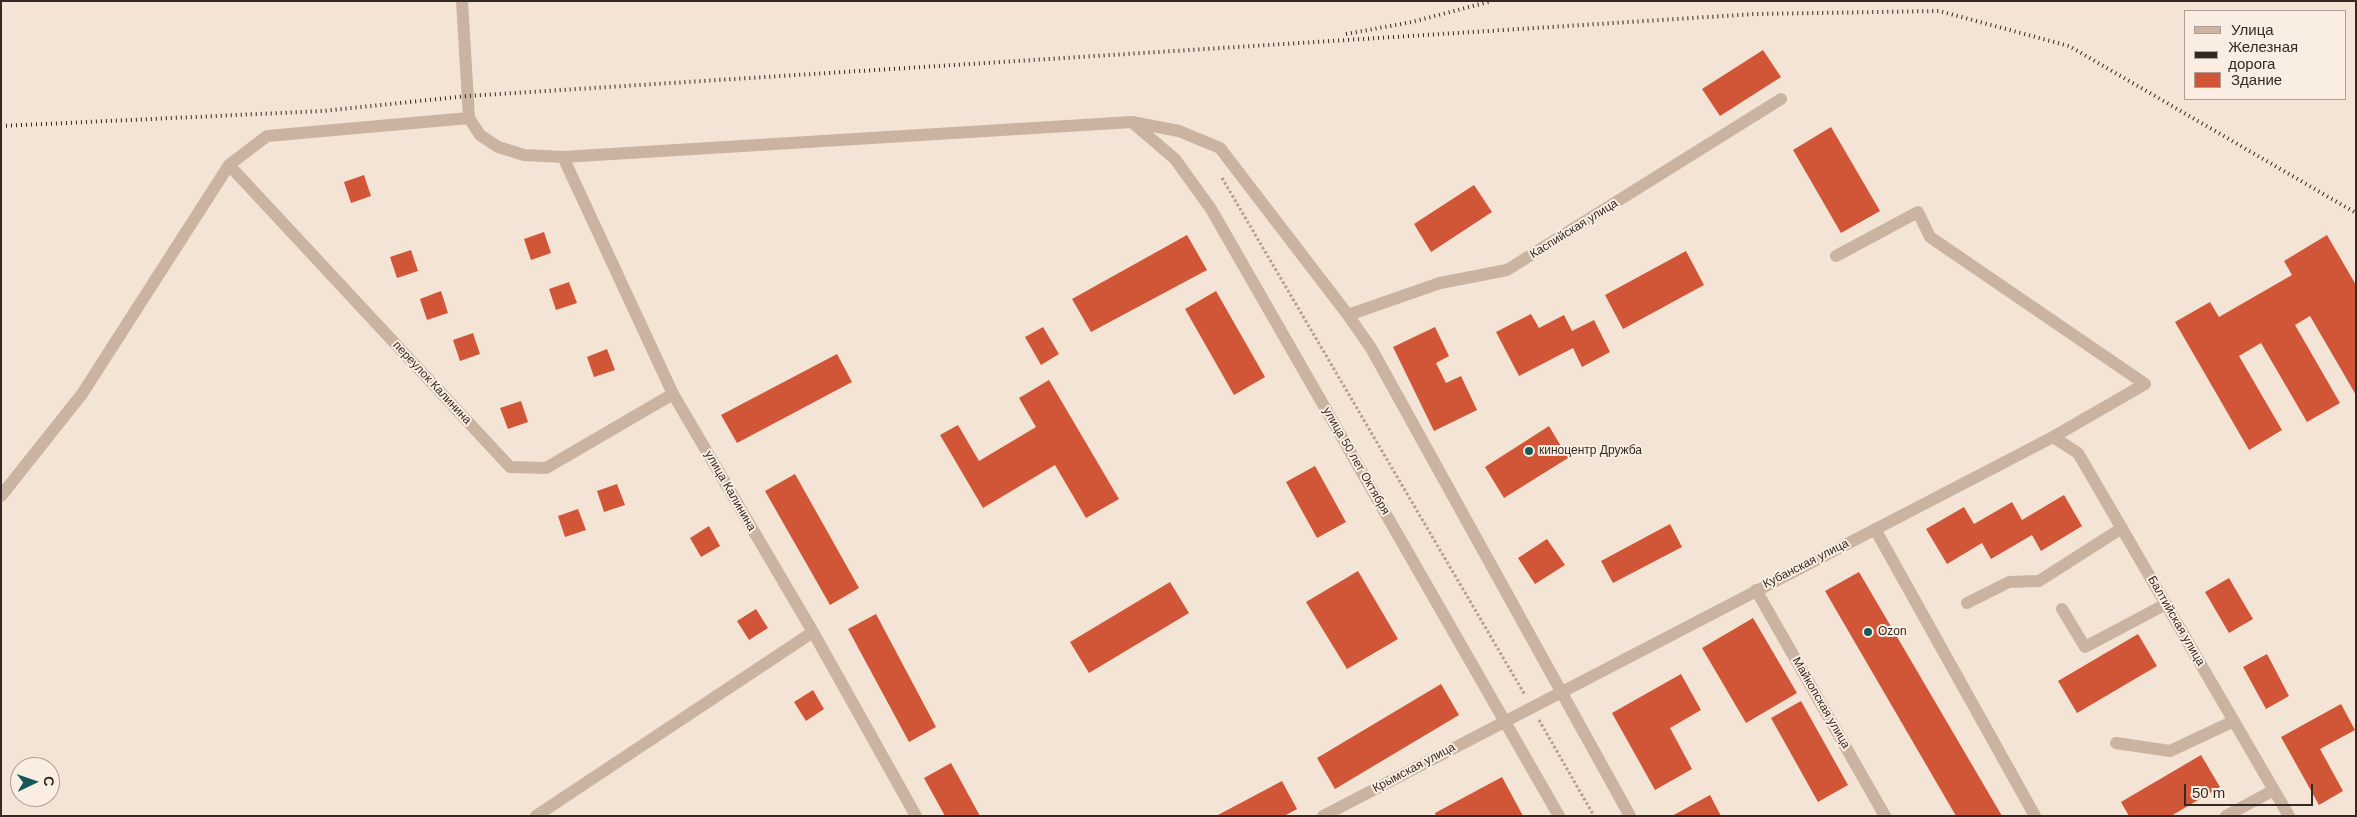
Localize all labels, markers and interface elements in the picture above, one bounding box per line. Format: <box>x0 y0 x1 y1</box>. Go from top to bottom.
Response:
legend <box>2184 10 2347 100</box>
text: Улица <box>2231 21 2274 38</box>
text: Железная дорога <box>2228 38 2298 72</box>
text: Здание <box>2231 71 2282 88</box>
street label: Каспийская улица <box>1528 196 1620 262</box>
street label: переулок Калинина <box>390 338 474 428</box>
street label: улица 50 лет Октября <box>1319 405 1393 517</box>
place label: киноцентр Дружба <box>1539 444 1642 458</box>
marker: киноцентр Дружба <box>1523 445 1535 457</box>
street label: улица Калинина <box>701 448 759 534</box>
street label: Кубанская улица <box>1761 536 1851 592</box>
street label: Балтийская улица <box>2144 573 2208 669</box>
place label: Ozon <box>1878 625 1907 639</box>
marker: Ozon <box>1862 626 1874 638</box>
street label: Майкопская улица <box>1789 655 1853 751</box>
street label: Крымская улица <box>1370 740 1458 796</box>
north arrow <box>10 757 60 807</box>
scale bar <box>2187 774 2316 806</box>
text: С <box>41 776 57 787</box>
text: 50 m <box>2192 784 2225 801</box>

